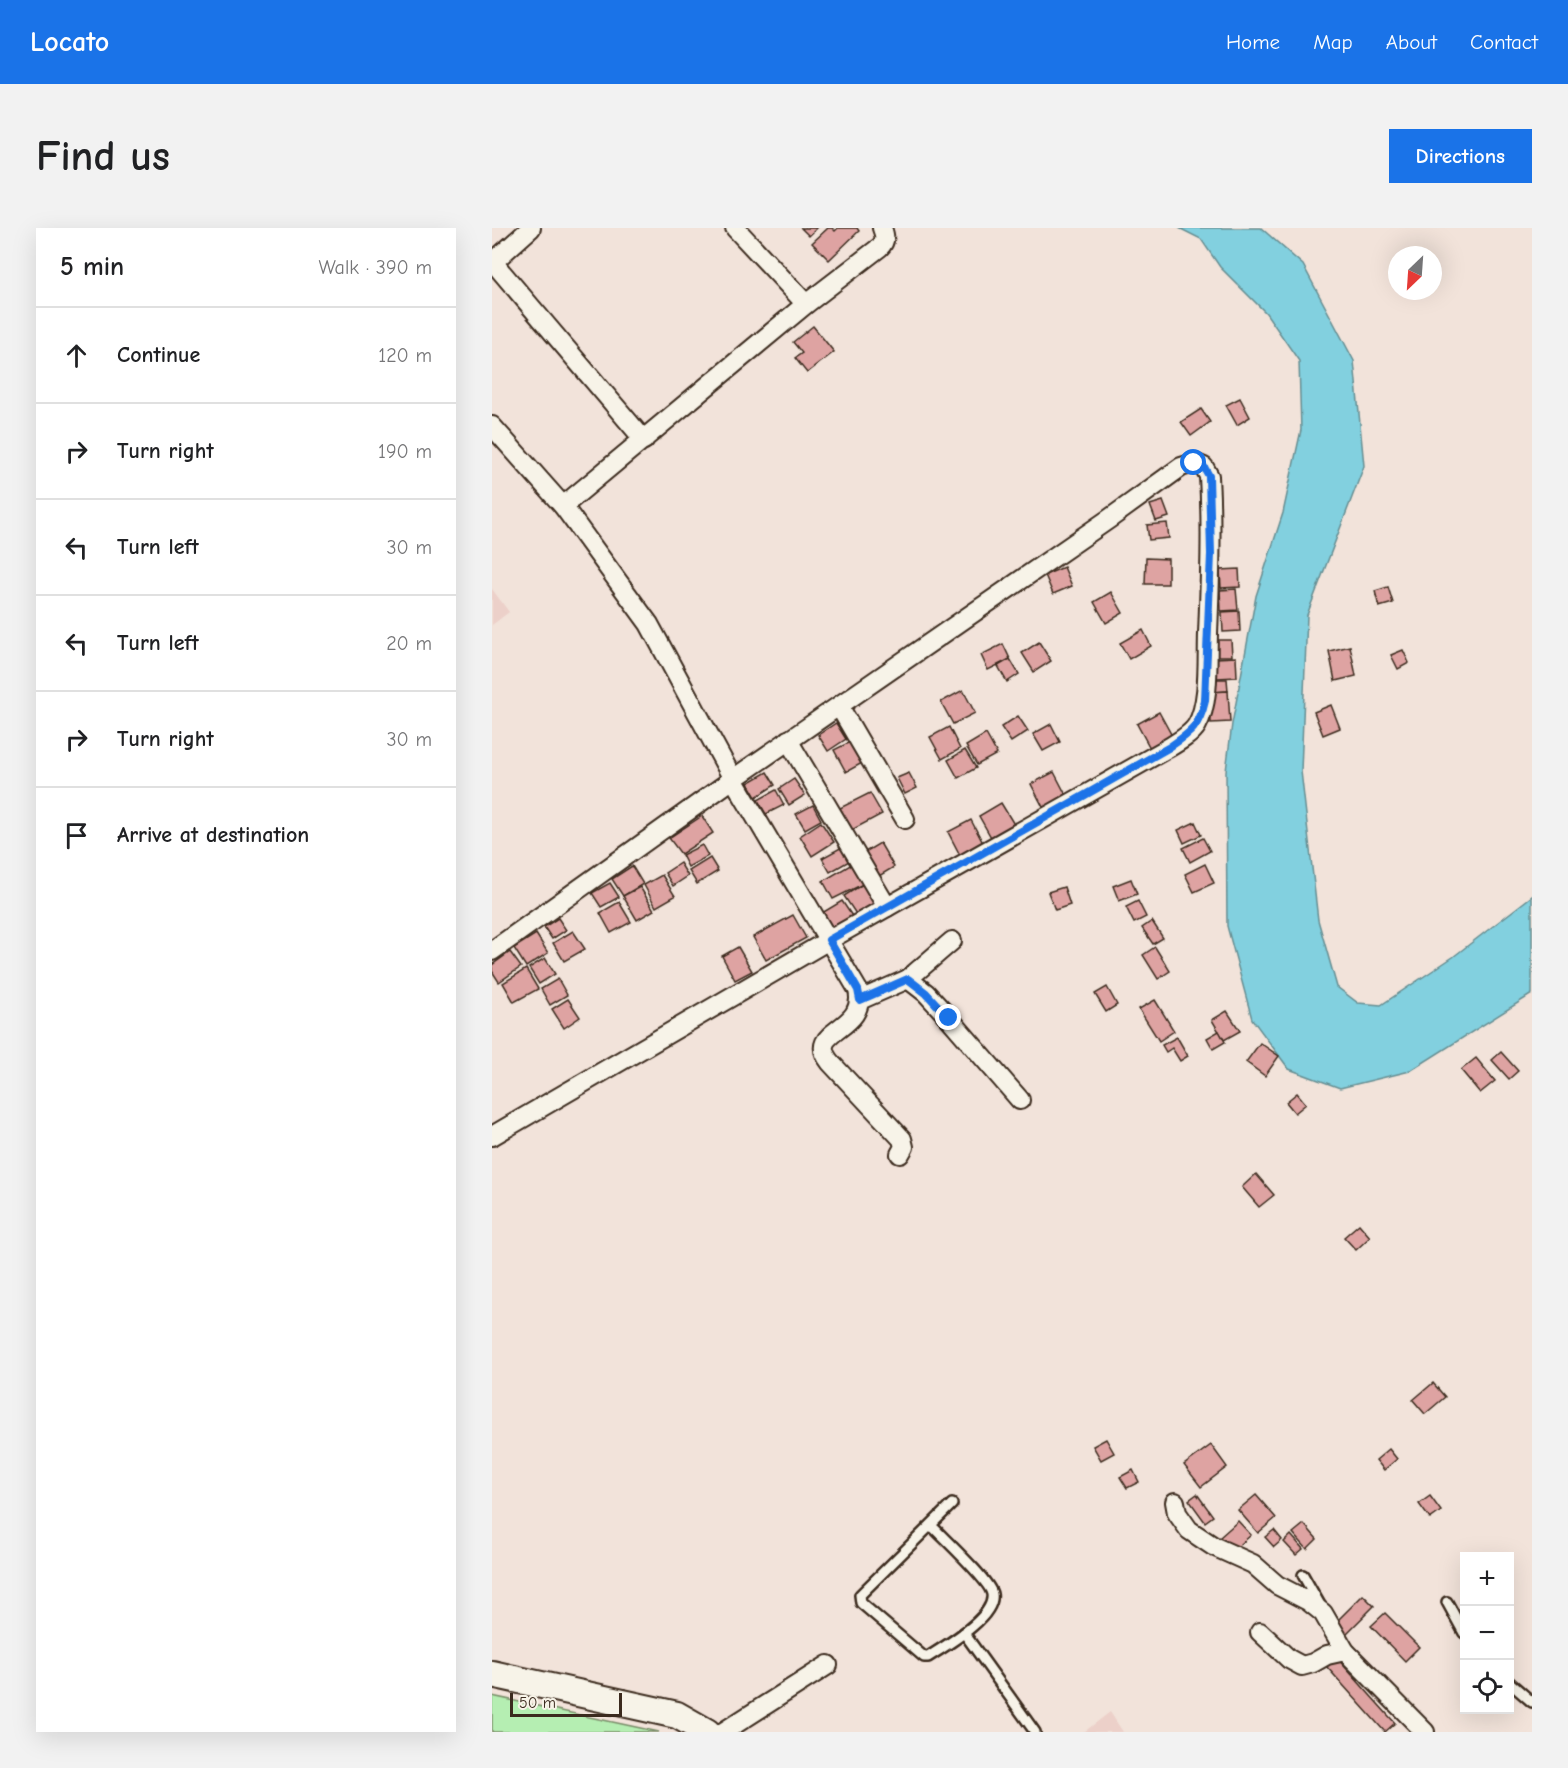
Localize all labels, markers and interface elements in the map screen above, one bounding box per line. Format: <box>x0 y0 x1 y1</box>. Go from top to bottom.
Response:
text: Locato <box>30 26 109 58</box>
text: Home <box>1226 30 1280 54</box>
text: Map <box>1313 30 1353 54</box>
text: About <box>1386 30 1437 54</box>
text: Contact <box>1470 30 1538 54</box>
button: Directions <box>1389 129 1532 183</box>
text: Find us <box>36 132 170 181</box>
north arrow <box>1388 246 1442 300</box>
text: 5 min <box>60 252 124 282</box>
text: Walk · 390 m <box>319 256 432 279</box>
icon: ahead <box>60 339 93 372</box>
text: Continue <box>117 342 200 368</box>
text: 120 m <box>378 344 432 367</box>
icon: right <box>60 435 93 468</box>
text: Turn right <box>117 438 214 464</box>
text: 190 m <box>378 440 432 463</box>
route start <box>1180 449 1206 475</box>
icon: left <box>60 531 93 564</box>
text: Turn left <box>117 534 199 560</box>
text: 30 m <box>386 536 432 559</box>
icon: left <box>60 627 93 660</box>
text: Turn left <box>117 630 199 656</box>
text: 20 m <box>386 632 432 655</box>
icon: right <box>60 723 93 756</box>
text: Turn right <box>117 726 214 752</box>
text: 30 m <box>386 728 432 751</box>
icon: arrive <box>60 819 93 852</box>
text: Arrive at destination <box>117 822 309 848</box>
route end <box>935 1004 961 1030</box>
map controls <box>1460 1552 1514 1714</box>
button: + <box>1460 1552 1514 1606</box>
button: − <box>1460 1606 1514 1660</box>
button: locate <box>1460 1660 1514 1714</box>
scale bar <box>510 1690 622 1718</box>
text: 50 m <box>519 1694 556 1712</box>

